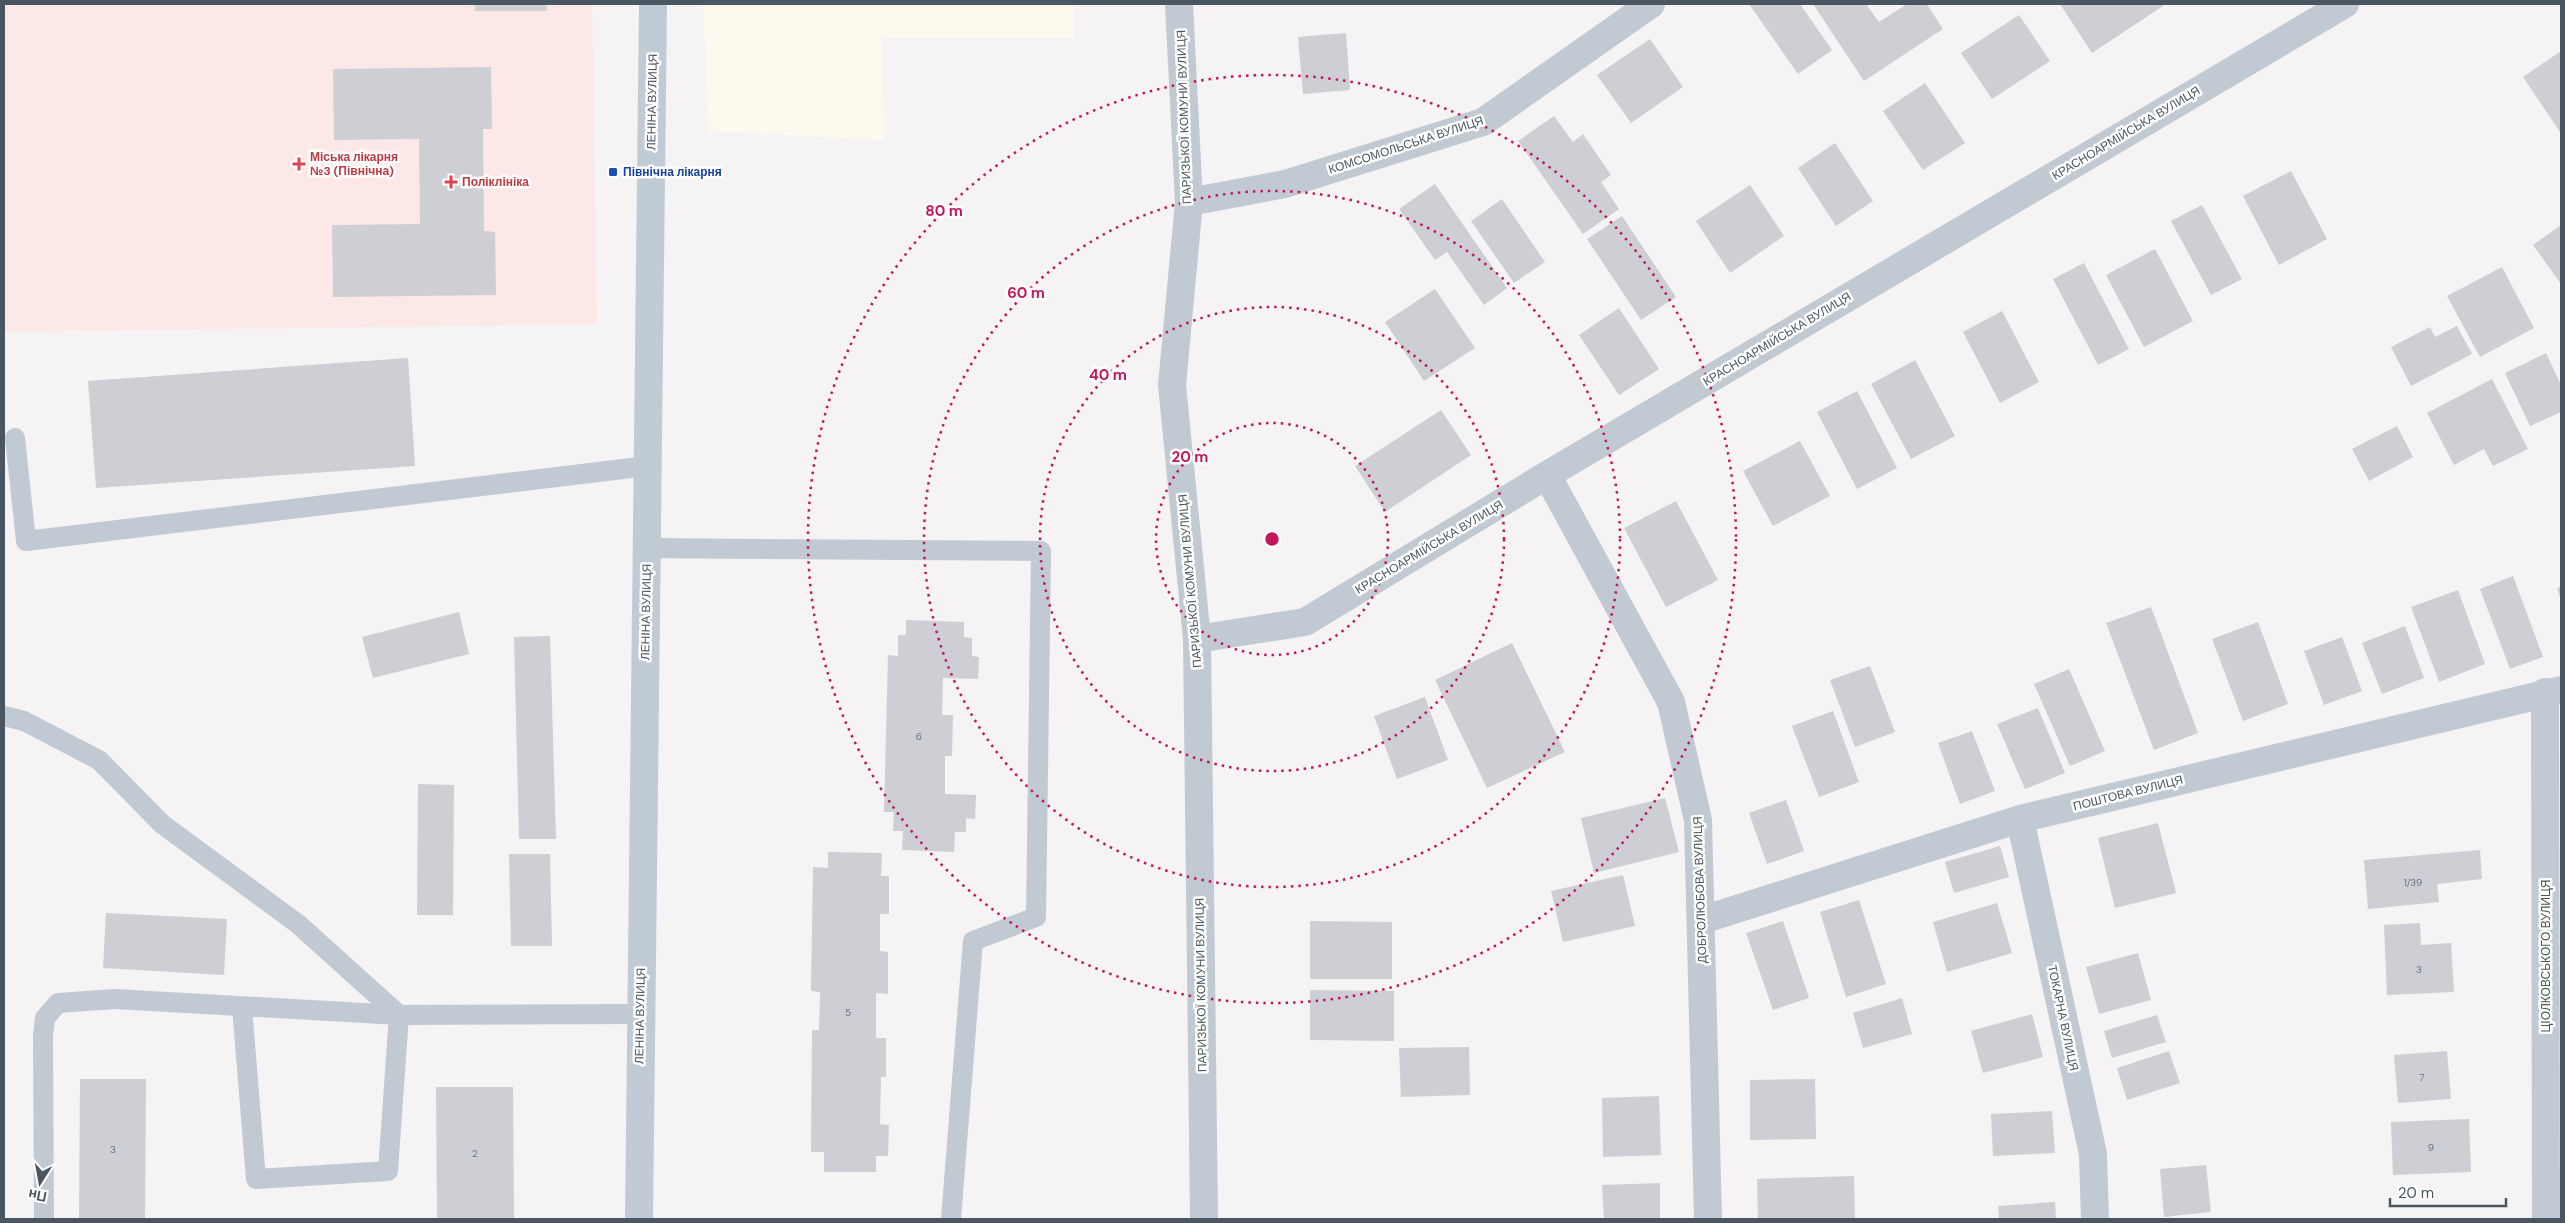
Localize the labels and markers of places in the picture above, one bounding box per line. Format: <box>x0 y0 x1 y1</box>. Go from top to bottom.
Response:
place label: Міська лікарня №3 (Північна) <box>310 149 398 179</box>
marker: Міська лікарня №3 (Північна) <box>292 157 306 171</box>
place label: Північна лікарня <box>623 164 722 180</box>
marker: Північна лікарня <box>607 166 619 178</box>
place label: Поліклініка <box>462 174 529 190</box>
marker: Поліклініка <box>444 175 458 189</box>
centre of rings <box>1263 530 1281 548</box>

